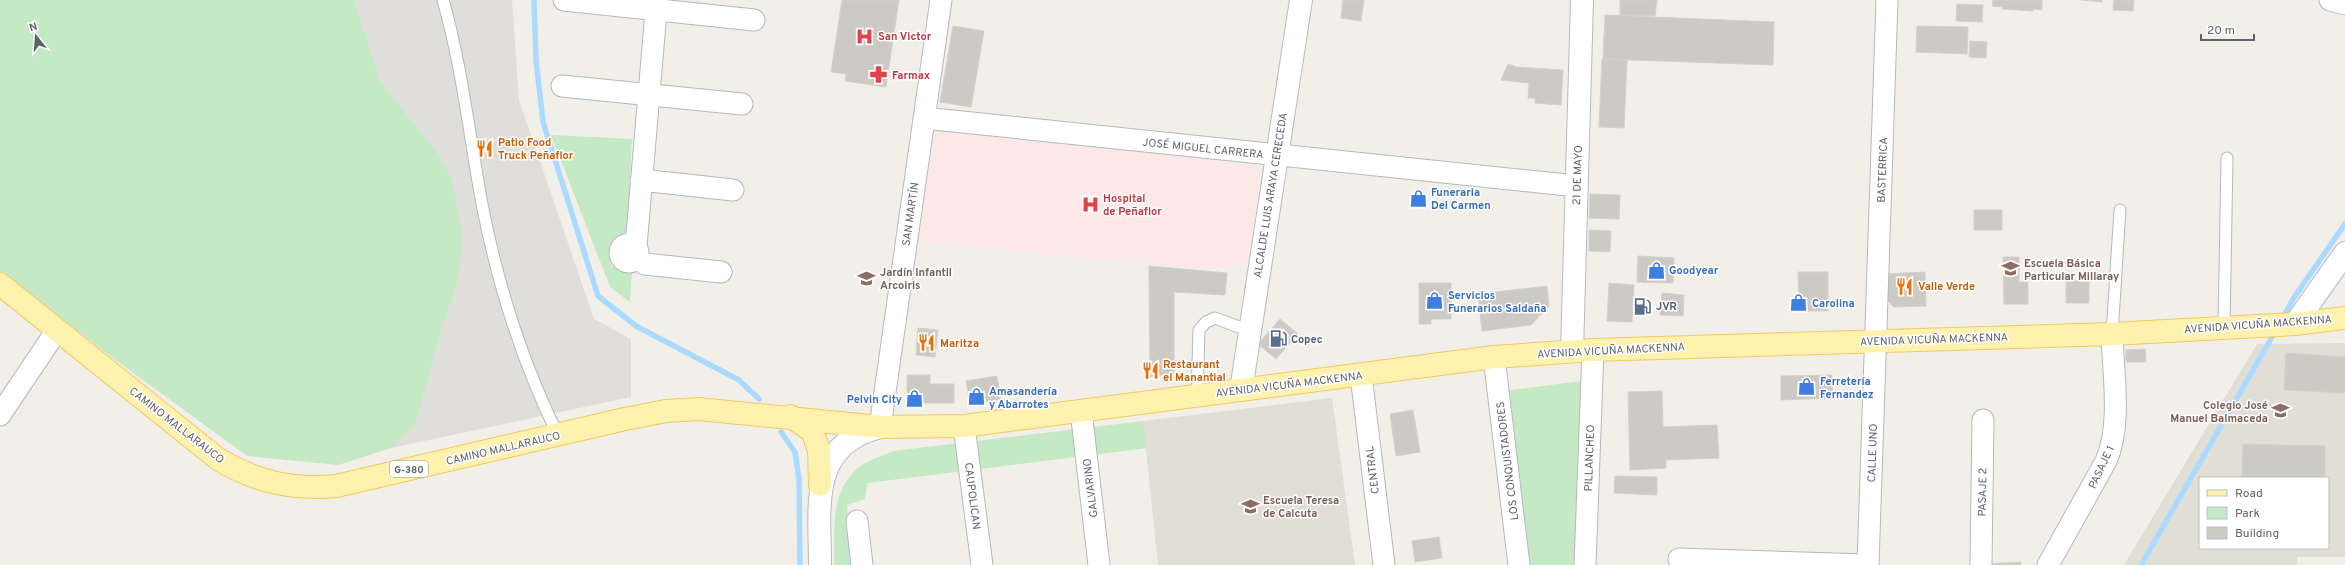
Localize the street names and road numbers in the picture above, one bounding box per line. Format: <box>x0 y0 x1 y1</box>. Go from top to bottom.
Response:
street label: ALCALDE LUIS ARAYA CERECEDA <box>1251 111 1291 279</box>
street label: JOSÉ MIGUEL CARRERA <box>1142 135 1264 162</box>
street label: BASTERRICA <box>1875 137 1891 203</box>
street label: 21 DE MAYO <box>1570 145 1586 205</box>
street label: SAN MARTÍN <box>899 181 922 247</box>
street label: AVENIDA VICUÑA MACKENNA <box>2184 313 2333 337</box>
street label: AVENIDA VICUÑA MACKENNA <box>1860 330 2008 350</box>
street label: AVENIDA VICUÑA MACKENNA <box>1537 340 1685 362</box>
street label: AVENIDA VICUÑA MACKENNA <box>1215 369 1364 401</box>
street label: CAMINO MALLARAUCO <box>126 384 227 467</box>
street label: LOS CONQUISTADORES <box>1494 401 1522 521</box>
street label: CALLE UNO <box>1865 423 1881 483</box>
street label: PILLANCHEO <box>1582 424 1598 492</box>
street label: CAMINO MALLARAUCO <box>445 429 562 469</box>
street label: PASAJE 1 <box>2086 444 2118 491</box>
street label: CENTRAL <box>1363 445 1383 495</box>
street label: GALVARINO <box>1080 458 1102 518</box>
road number: G-380 <box>390 461 428 477</box>
street label: CAUPOLICAN <box>961 462 983 531</box>
street label: PASAJE 2 <box>1976 468 1990 517</box>

